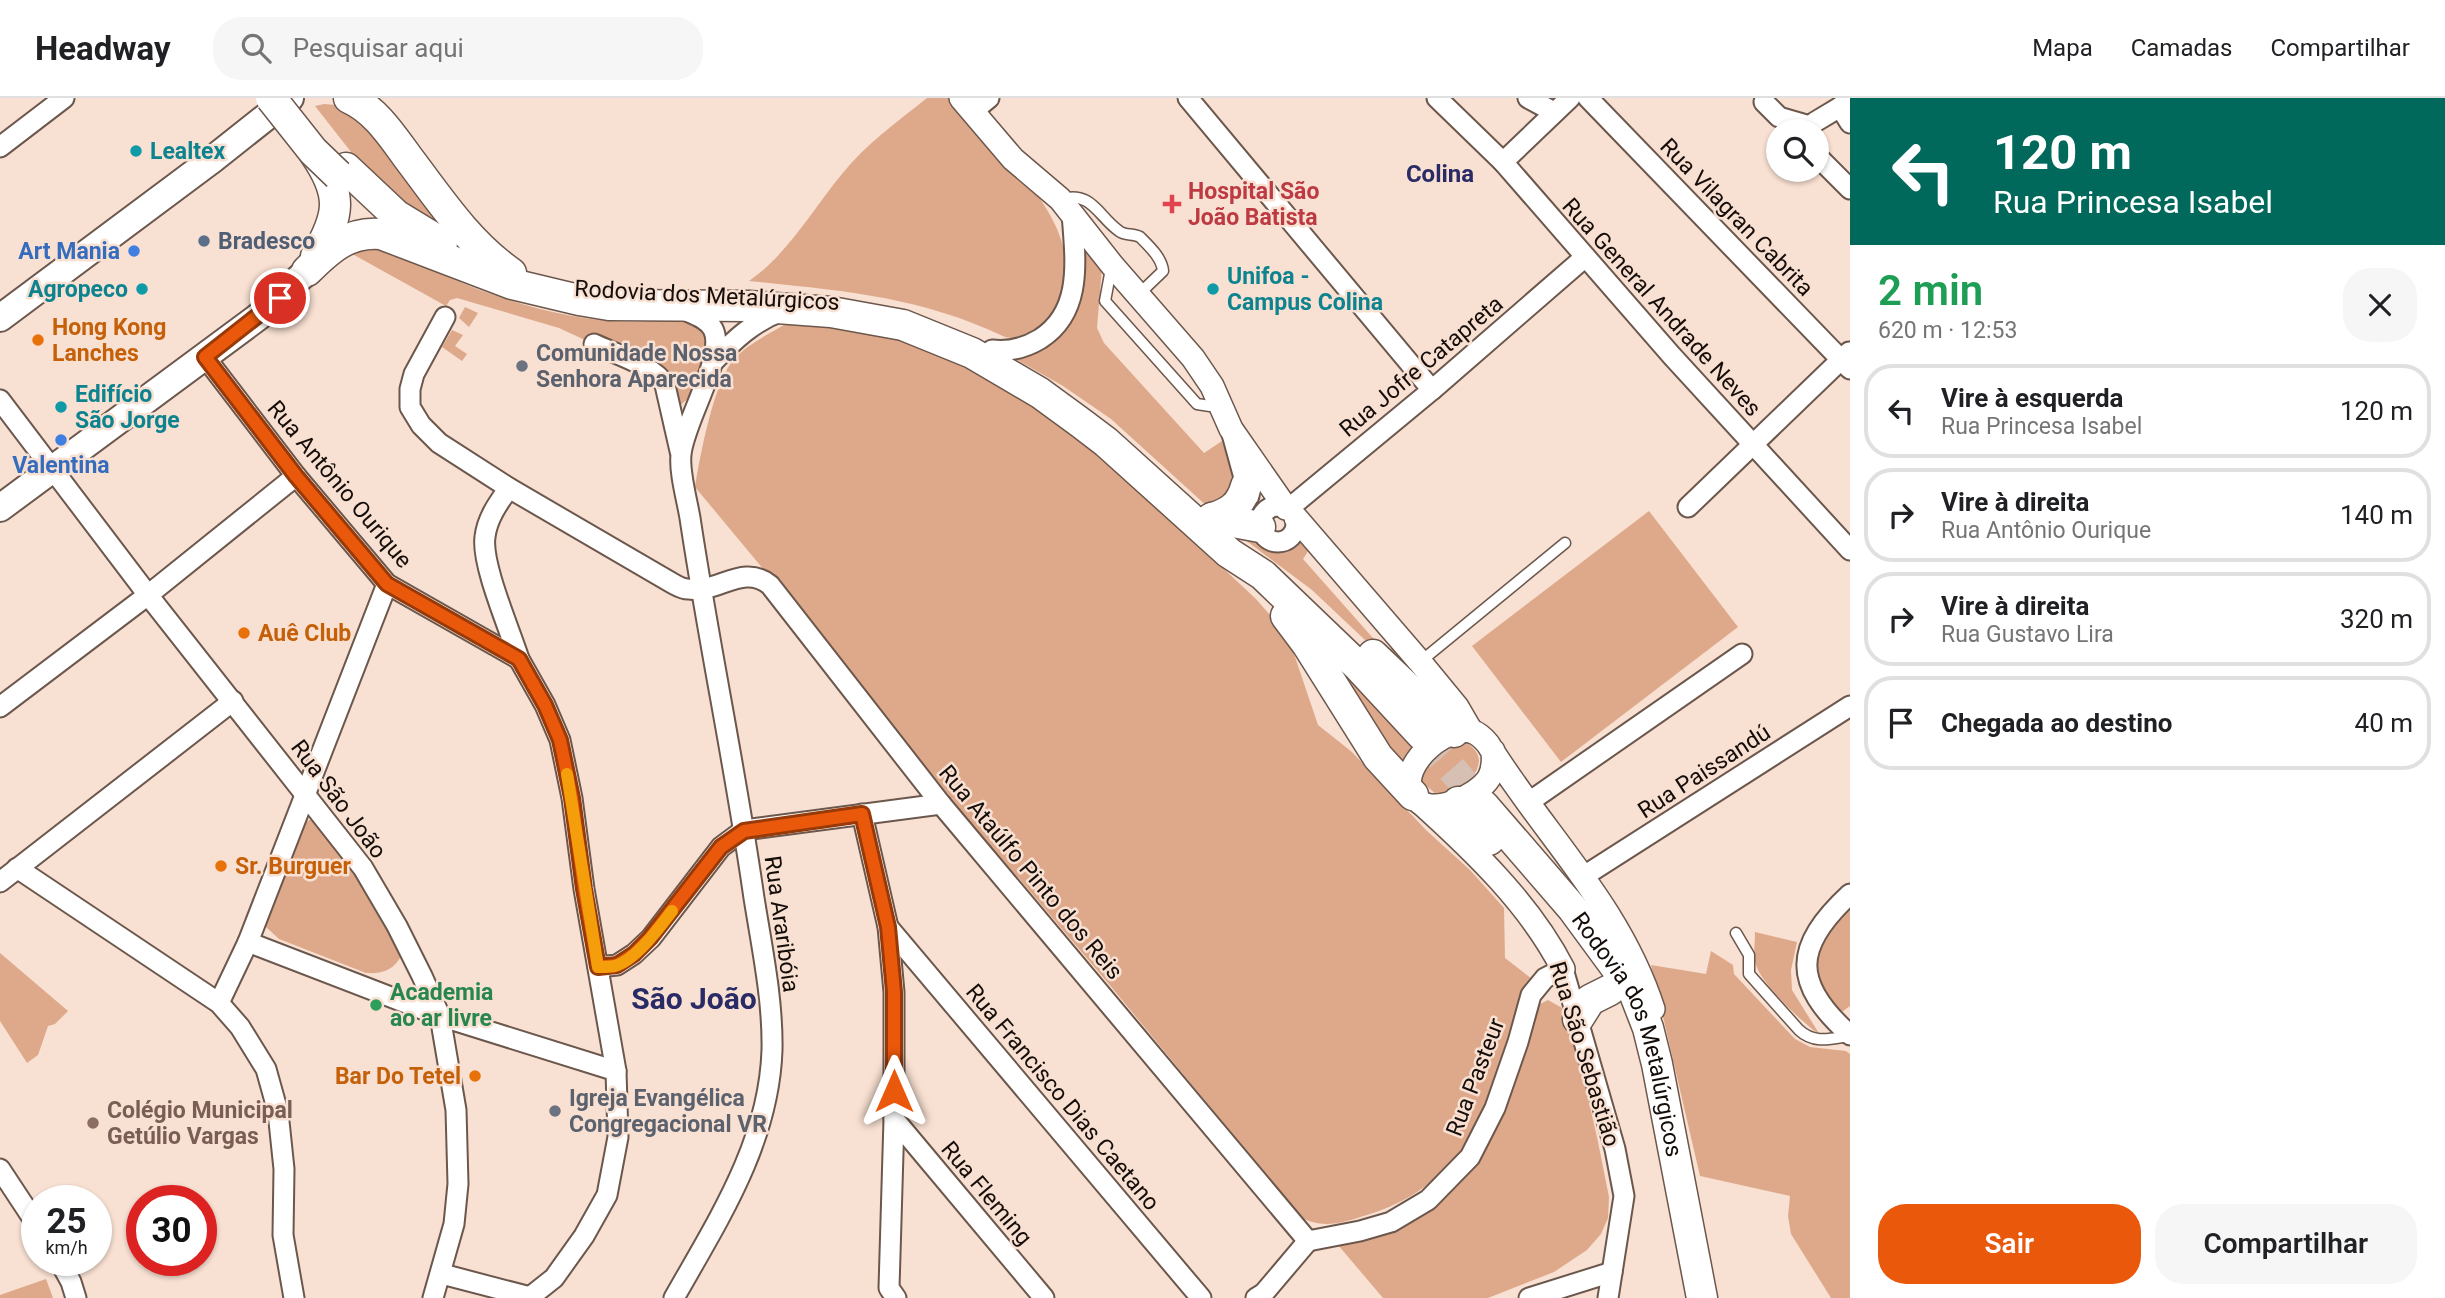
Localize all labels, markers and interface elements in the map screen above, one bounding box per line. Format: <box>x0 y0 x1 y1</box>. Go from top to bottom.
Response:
search box <box>213 17 703 80</box>
text: Headway <box>35 29 171 68</box>
icon: search <box>237 29 275 67</box>
text: Pesquisar aqui <box>293 33 464 63</box>
text: Mapa <box>2032 34 2093 62</box>
text: Camadas <box>2131 34 2232 62</box>
text: Compartilhar <box>2270 34 2410 62</box>
map controls <box>1766 119 1829 182</box>
button: search <box>1766 119 1829 182</box>
text: 120 m <box>1993 124 2132 181</box>
icon: left <box>1878 126 1969 217</box>
street label: Rua Vilagran Cabrita <box>1655 133 1819 302</box>
place label: Lealtex <box>150 138 225 165</box>
marker: Lealtex <box>128 143 144 159</box>
district label: Colina <box>1406 160 1474 188</box>
place label: Hospital São João Batista <box>1188 178 1319 231</box>
text: Rua Princesa Isabel <box>1993 183 2273 221</box>
street label: Rua General Andrade Neves <box>1557 193 1767 422</box>
marker: Hospital São João Batista <box>1162 194 1182 214</box>
place label: Bradesco <box>218 228 315 255</box>
marker: Bradesco <box>196 233 212 249</box>
place label: Art Mania <box>18 238 120 265</box>
marker: Art Mania <box>126 243 142 259</box>
place label: Unifoa - Campus Colina <box>1227 263 1383 316</box>
text: 2 min <box>1878 266 1983 315</box>
pin <box>250 268 310 328</box>
button: close <box>2343 268 2417 342</box>
street label: Rodovia dos Metalúrgicos <box>574 275 840 316</box>
place label: Agropeco <box>28 276 128 303</box>
icon: arrive <box>261 279 299 317</box>
marker: Agropeco <box>134 281 150 297</box>
marker: Unifoa - Campus Colina <box>1205 281 1221 297</box>
street label: Rua Jofre Catapreta <box>1334 290 1508 442</box>
place label: Hong Kong Lanches <box>52 314 166 367</box>
text: 620 m · 12:53 <box>1878 317 2017 344</box>
marker: Hong Kong Lanches <box>30 332 46 348</box>
place label: Comunidade Nossa Senhora Aparecida <box>536 340 737 393</box>
marker: Comunidade Nossa Senhora Aparecida <box>514 358 530 374</box>
place label: Edifício São Jorge <box>75 381 180 434</box>
text: Vire à esquerda <box>1941 383 2124 413</box>
icon: left <box>1882 392 1920 430</box>
street label: Rua Antônio Ourique <box>262 395 418 573</box>
text: 120 m <box>2340 396 2413 426</box>
marker: Edifício São Jorge <box>53 399 69 415</box>
text: Rua Princesa Isabel <box>1941 413 2142 440</box>
marker: Valentina <box>53 432 69 448</box>
place label: Valentina <box>12 452 110 479</box>
text: Vire à direita <box>1941 487 2089 517</box>
icon: right <box>1882 496 1920 534</box>
text: 140 m <box>2340 500 2413 530</box>
text: Rua Antônio Ourique <box>1941 517 2151 544</box>
text: Vire à direita <box>1941 591 2089 621</box>
icon: right <box>1882 600 1920 638</box>
text: 320 m <box>2340 604 2413 634</box>
place label: Auê Club <box>258 620 351 647</box>
text: Rua Gustavo Lira <box>1941 621 2114 648</box>
marker: Auê Club <box>236 625 252 641</box>
icon: arrive <box>1882 704 1920 742</box>
text: Chegada ao destino <box>1941 708 2172 738</box>
text: 40 m <box>2355 708 2413 738</box>
street label: Rua Paissandú <box>1633 719 1775 824</box>
street label: Rua São João <box>285 735 392 864</box>
street label: Rua Ataúlfo Pinto dos Reis <box>933 760 1128 985</box>
place label: Sr. Burguer <box>235 853 351 880</box>
street label: Rua Araribóia <box>759 854 804 994</box>
marker: Sr. Burguer <box>213 858 229 874</box>
street label: Rodovia dos Metalúrgicos <box>1566 907 1688 1159</box>
street label: Rua São Sebastião <box>1544 958 1625 1150</box>
place label: Academia ao ar livre <box>390 979 493 1032</box>
street label: Rua Francisco Dias Caetano <box>960 979 1165 1216</box>
district label: São João <box>631 981 757 1016</box>
marker: Academia ao ar livre <box>368 997 384 1013</box>
street label: Rua Pasteur <box>1441 1014 1510 1140</box>
position arrow <box>857 1054 931 1128</box>
place label: Bar Do Tetel <box>335 1063 461 1090</box>
marker: Bar Do Tetel <box>467 1068 483 1084</box>
place label: Igreja Evangélica Congregacional VR <box>569 1085 767 1138</box>
place label: Colégio Municipal Getúlio Vargas <box>107 1097 293 1150</box>
marker: Igreja Evangélica Congregacional VR <box>547 1103 563 1119</box>
marker: Colégio Municipal Getúlio Vargas <box>85 1115 101 1131</box>
street label: Rua Fleming <box>935 1136 1038 1251</box>
speed limit sign: 30 <box>126 1185 217 1276</box>
text: 25 <box>46 1201 87 1242</box>
button: Sair <box>1878 1204 2141 1284</box>
button: Compartilhar <box>2155 1204 2417 1284</box>
text: km/h <box>45 1237 88 1258</box>

